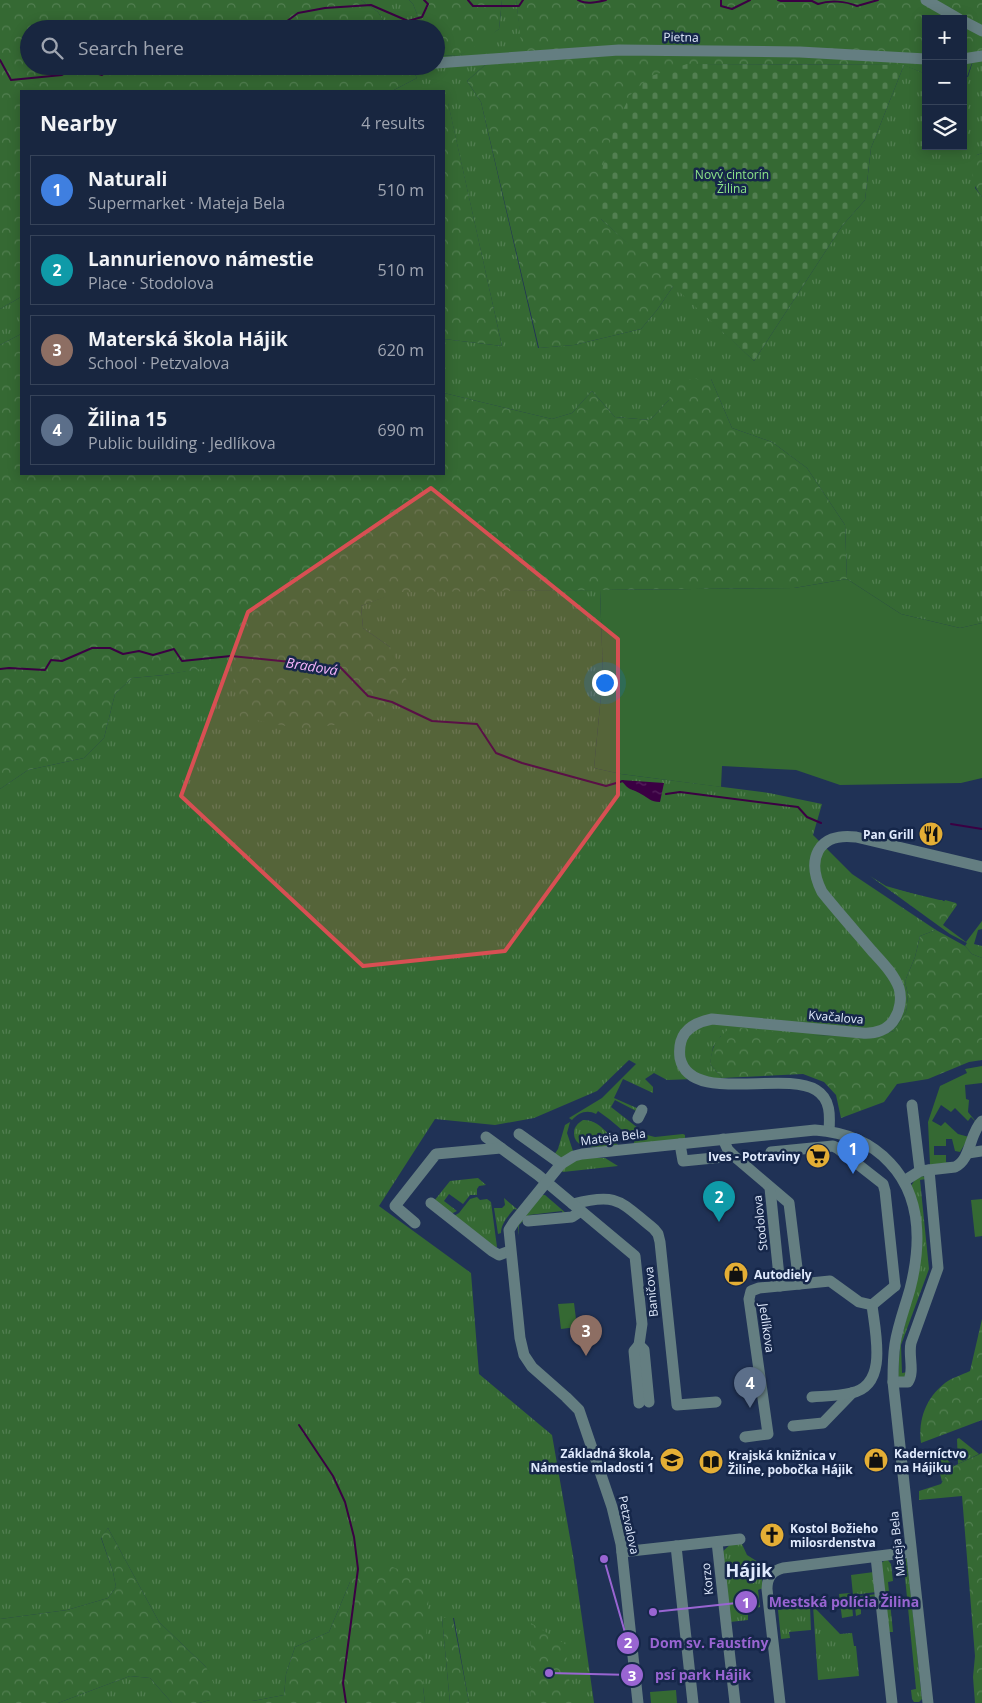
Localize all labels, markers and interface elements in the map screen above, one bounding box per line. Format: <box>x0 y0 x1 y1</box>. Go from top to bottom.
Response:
map controls <box>922 15 967 150</box>
button: + <box>922 15 967 60</box>
search box <box>20 20 445 75</box>
street label: Pietna <box>663 28 699 46</box>
icon: search <box>38 34 66 62</box>
text: Search here <box>78 35 184 61</box>
button: − <box>922 60 967 105</box>
button: layers <box>922 105 967 150</box>
text: Nearby <box>40 109 117 137</box>
text: 4 results <box>361 112 425 134</box>
text: Naturali <box>88 166 167 192</box>
park label: Nový cintorín Žilina <box>695 166 769 197</box>
text: 1 <box>52 179 62 201</box>
text: 510 m <box>378 179 424 201</box>
text: Supermarket · Mateja Bela <box>88 192 285 214</box>
text: Lannurienovo námestie <box>88 246 314 272</box>
text: 2 <box>52 259 62 281</box>
text: 510 m <box>378 259 424 281</box>
text: Place · Stodolova <box>88 272 214 294</box>
text: Materská škola Hájik <box>88 326 288 352</box>
text: 3 <box>52 339 62 361</box>
text: 620 m <box>378 339 424 361</box>
text: School · Petzvalova <box>88 352 229 374</box>
text: Žilina 15 <box>88 406 167 432</box>
text: 4 <box>52 419 62 441</box>
text: 690 m <box>378 419 424 441</box>
text: Public building · Jedlíkova <box>88 432 276 454</box>
water label: Bradová <box>285 653 339 679</box>
your location <box>592 670 618 696</box>
restaurant icon: Pan Grill <box>918 821 944 847</box>
place label: Pan Grill <box>863 826 914 843</box>
street label: Kvačalova <box>808 1006 864 1028</box>
street label: Mateja Bela <box>579 1125 647 1149</box>
pin: 1 <box>837 1133 869 1174</box>
supermarket icon: Ives - Potraviny <box>805 1143 831 1169</box>
place label: Ives - Potraviny <box>708 1148 800 1165</box>
pin: 2 <box>703 1181 735 1222</box>
street label: Stodolova <box>749 1194 771 1252</box>
shop icon: Autodiely <box>723 1261 749 1287</box>
street label: Baničova <box>640 1266 662 1318</box>
place label: Autodiely <box>754 1266 812 1283</box>
street label: Jedlíkova <box>755 1301 779 1354</box>
pin: 3 <box>570 1315 602 1356</box>
pin: 4 <box>734 1367 766 1408</box>
place label: Základná škola, Námestie mladosti 1 <box>531 1445 654 1476</box>
place label: Kaderníctvo na Hájiku <box>894 1445 967 1476</box>
school or university icon: Základná škola, Námestie mladosti 1 <box>659 1447 685 1473</box>
place label: Krajská knižnica v Žiline, pobočka Hájik <box>728 1447 853 1478</box>
shop icon: Kaderníctvo na Hájiku <box>863 1447 889 1473</box>
library icon: Krajská knižnica v Žiline, pobočka Hájik <box>698 1449 724 1475</box>
street label: Petzvalova <box>615 1494 643 1556</box>
street label: Mateja Bela <box>885 1511 909 1577</box>
place label: Kostol Božieho milosrdenstva <box>790 1520 878 1551</box>
church icon: Kostol Božieho milosrdenstva <box>759 1522 785 1548</box>
district label: Hájik <box>726 1558 773 1582</box>
street label: Korzo <box>697 1562 717 1596</box>
callout: Mestská polícia Žilina <box>733 1588 929 1617</box>
text: 1 <box>742 1592 750 1612</box>
text: Mestská polícia Žilina <box>769 1592 919 1611</box>
callout: Dom sv. Faustíny <box>615 1629 779 1658</box>
text: 2 <box>624 1632 633 1652</box>
text: Dom sv. Faustíny <box>650 1633 768 1652</box>
callout: psí park Hájik <box>620 1661 761 1690</box>
text: 3 <box>628 1665 636 1685</box>
text: psí park Hájik <box>655 1665 751 1684</box>

